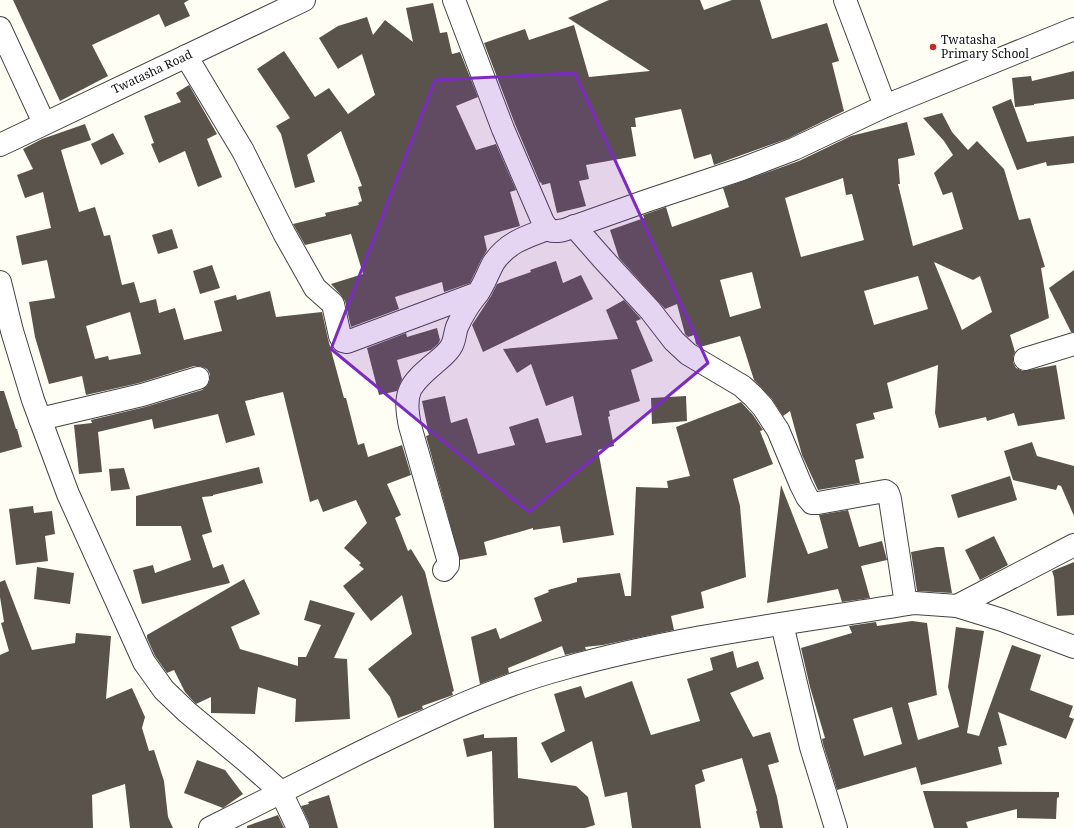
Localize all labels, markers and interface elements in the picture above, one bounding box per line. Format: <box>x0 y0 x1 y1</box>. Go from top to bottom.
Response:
place label: Twatasha Primary School <box>941 31 1029 62</box>
marker: Twatasha Primary School <box>928 42 938 52</box>
street label: Twatasha Road <box>109 45 195 98</box>

